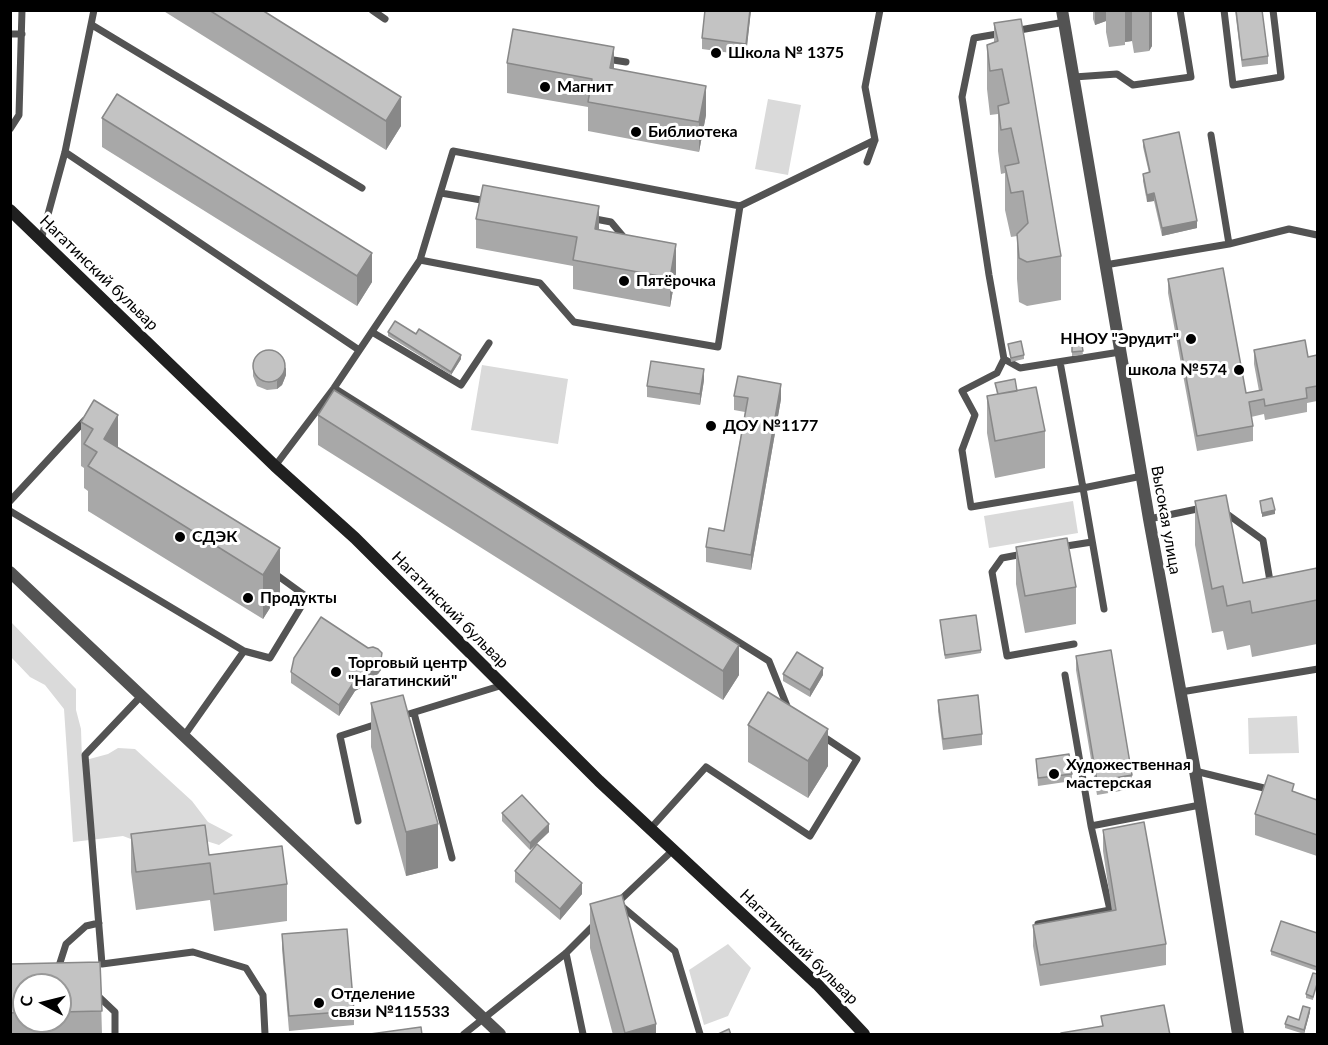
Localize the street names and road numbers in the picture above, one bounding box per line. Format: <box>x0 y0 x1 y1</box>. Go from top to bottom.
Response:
street label: Нагатинский бульвар <box>36 211 162 335</box>
street label: Высокая улица <box>1147 464 1185 576</box>
street label: Нагатинский бульвар <box>388 548 512 672</box>
street label: Нагатинский бульвар <box>736 885 862 1009</box>

